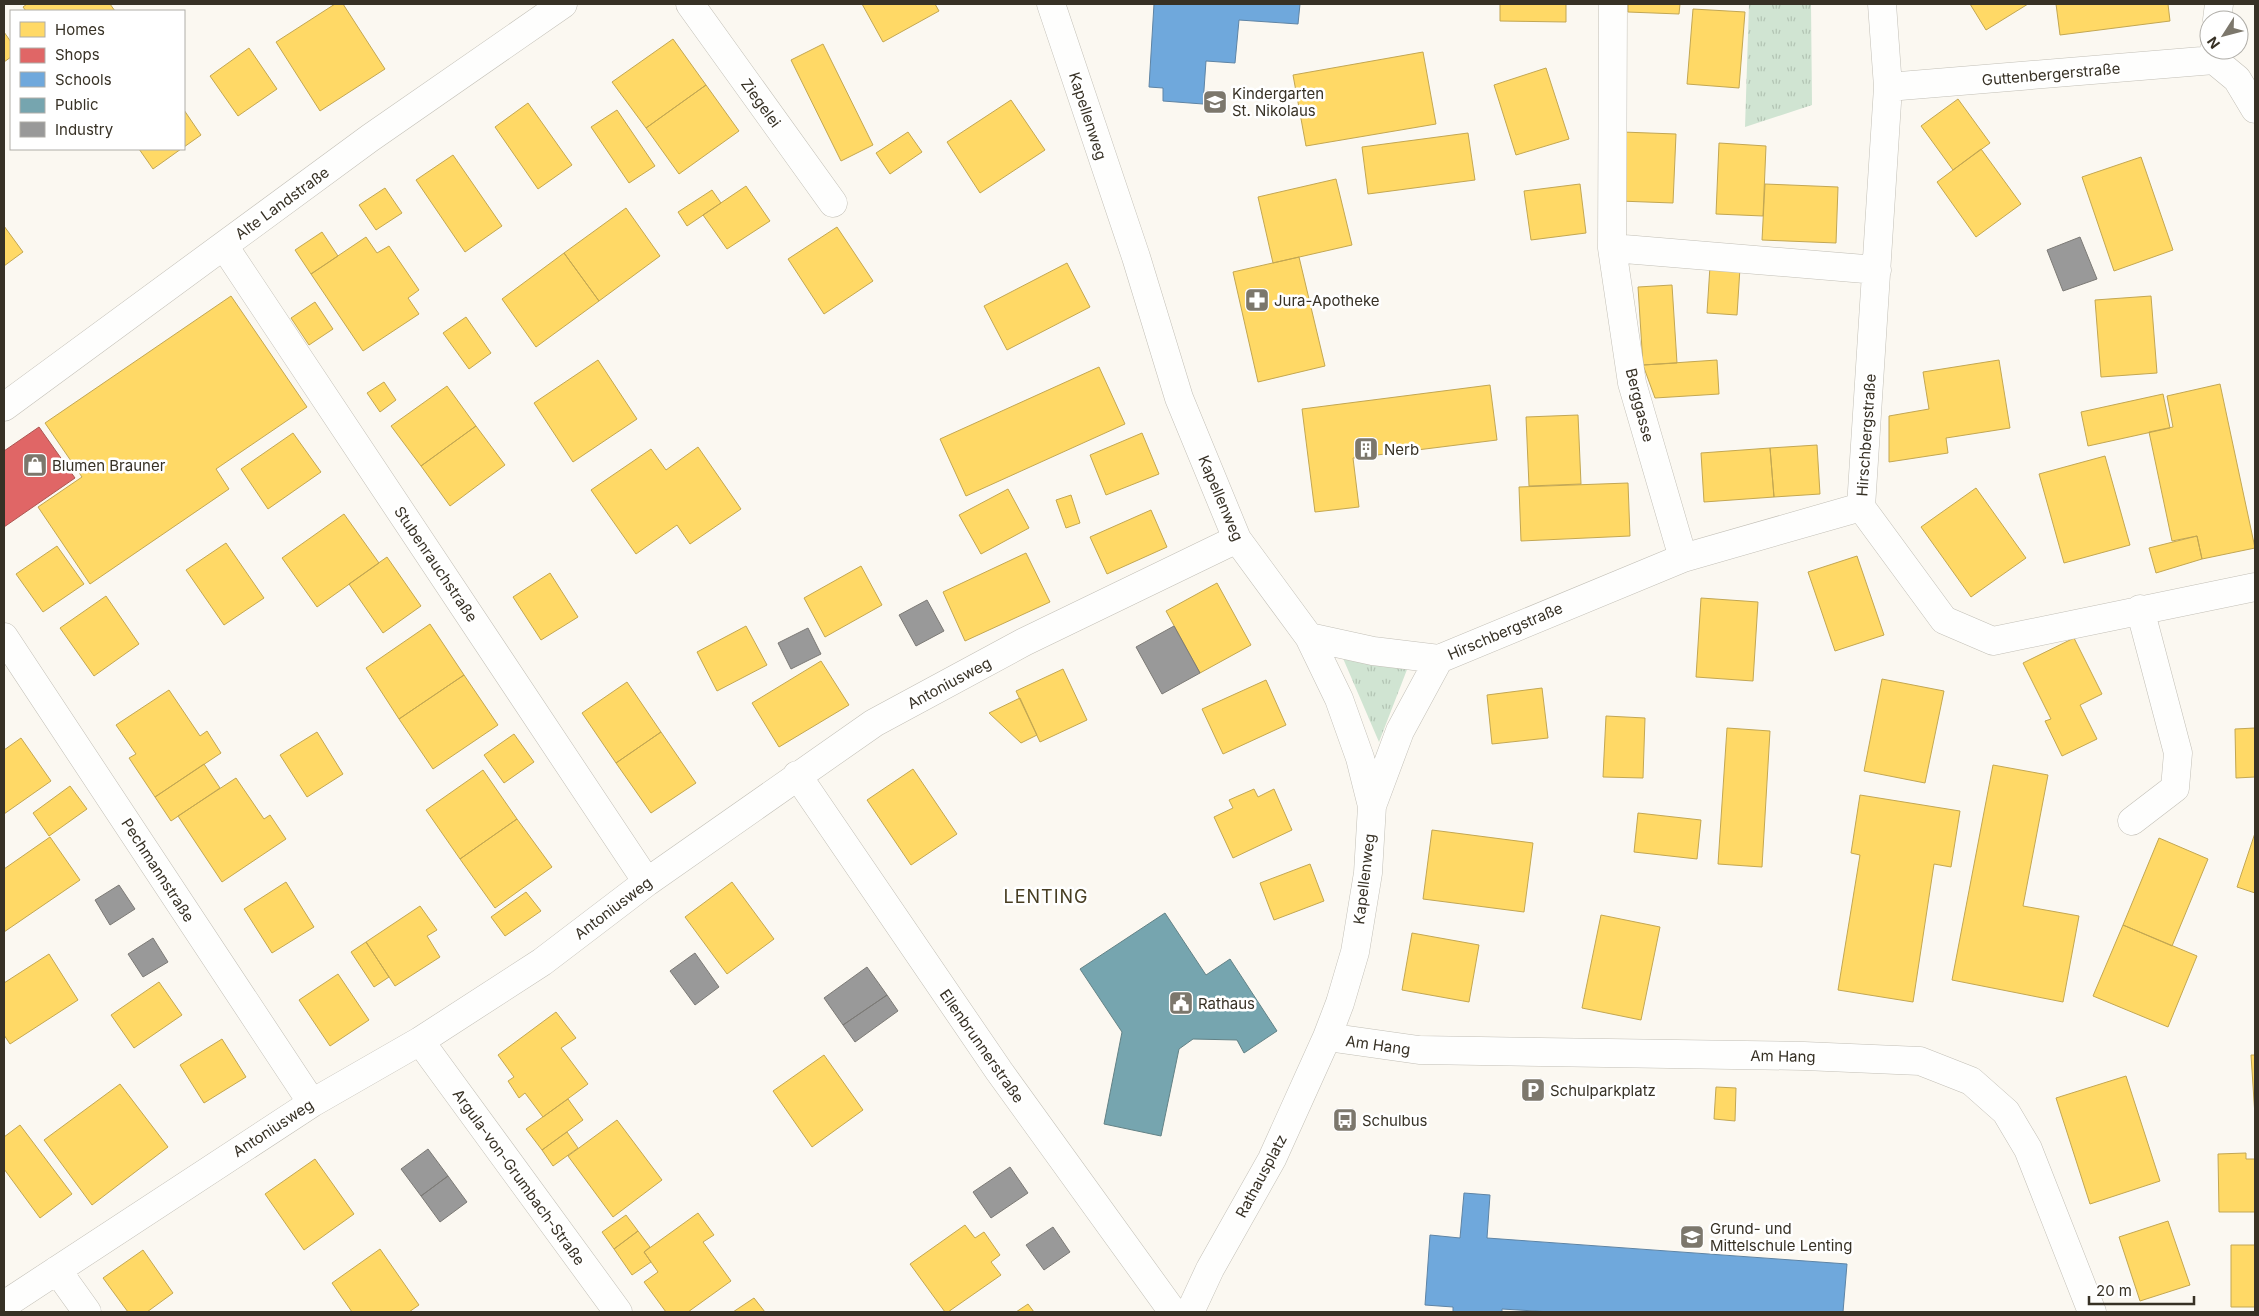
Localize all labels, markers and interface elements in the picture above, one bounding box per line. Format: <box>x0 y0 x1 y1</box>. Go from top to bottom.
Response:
legend <box>10 10 185 150</box>
north arrow <box>2199 10 2249 60</box>
text: Homes <box>55 20 105 39</box>
text: N <box>2203 34 2223 52</box>
text: Shops <box>55 45 100 64</box>
street label: Guttenbergerstraße <box>1981 58 2121 90</box>
text: Schools <box>55 70 112 89</box>
street label: Kapellenweg <box>1065 70 1111 162</box>
street label: Ziegelei <box>737 75 785 131</box>
place label: Kindergarten St. Nikolaus <box>1232 84 1324 120</box>
school or university icon: Kindergarten St. Nikolaus <box>1202 89 1228 115</box>
text: Public <box>55 95 98 114</box>
text: Industry <box>55 120 114 139</box>
street label: Alte Landstraße <box>231 162 333 244</box>
pharmacy icon: Jura-Apotheke <box>1244 287 1270 313</box>
place label: Jura-Apotheke <box>1274 291 1380 310</box>
street label: Berggasse <box>1622 366 1658 444</box>
street label: Hirschbergstraße <box>1852 373 1880 497</box>
building icon: Nerb <box>1353 436 1379 462</box>
place label: Nerb <box>1384 440 1419 459</box>
shop icon: Blumen Brauner <box>22 452 48 478</box>
street label: Kapellenweg <box>1194 452 1248 544</box>
place label: Blumen Brauner <box>52 456 166 475</box>
street label: Stubenrauchstraße <box>390 503 482 625</box>
street label: Hirschbergstraße <box>1445 598 1565 664</box>
street label: Antoniusweg <box>904 653 994 713</box>
street label: Pechmannstraße <box>117 815 199 925</box>
street label: Kapellenweg <box>1349 833 1379 925</box>
street label: Antoniusweg <box>570 873 656 943</box>
district label: LENTING <box>1003 886 1089 907</box>
street label: Ellenbrunnerstraße <box>936 985 1028 1107</box>
public building icon: Rathaus <box>1168 990 1194 1016</box>
place label: Rathaus <box>1198 994 1255 1013</box>
street label: Am Hang <box>1344 1031 1412 1059</box>
street label: Am Hang <box>1750 1046 1816 1066</box>
parking icon: Schulparkplatz <box>1520 1077 1546 1103</box>
place label: Schulparkplatz <box>1550 1081 1656 1100</box>
street label: Argula-von-Grumbach-Straße <box>449 1085 589 1269</box>
street label: Antoniusweg <box>229 1095 317 1161</box>
bus stop icon: Schulbus <box>1332 1107 1358 1133</box>
place label: Schulbus <box>1362 1111 1428 1130</box>
street label: Rathausplatz <box>1231 1131 1291 1221</box>
place label: Grund- und Mittelschule Lenting <box>1710 1219 1852 1255</box>
school or university icon: Grund- und Mittelschule Lenting <box>1679 1224 1705 1250</box>
scale bar <box>2089 1274 2194 1306</box>
text: 20 m <box>2096 1281 2132 1300</box>

